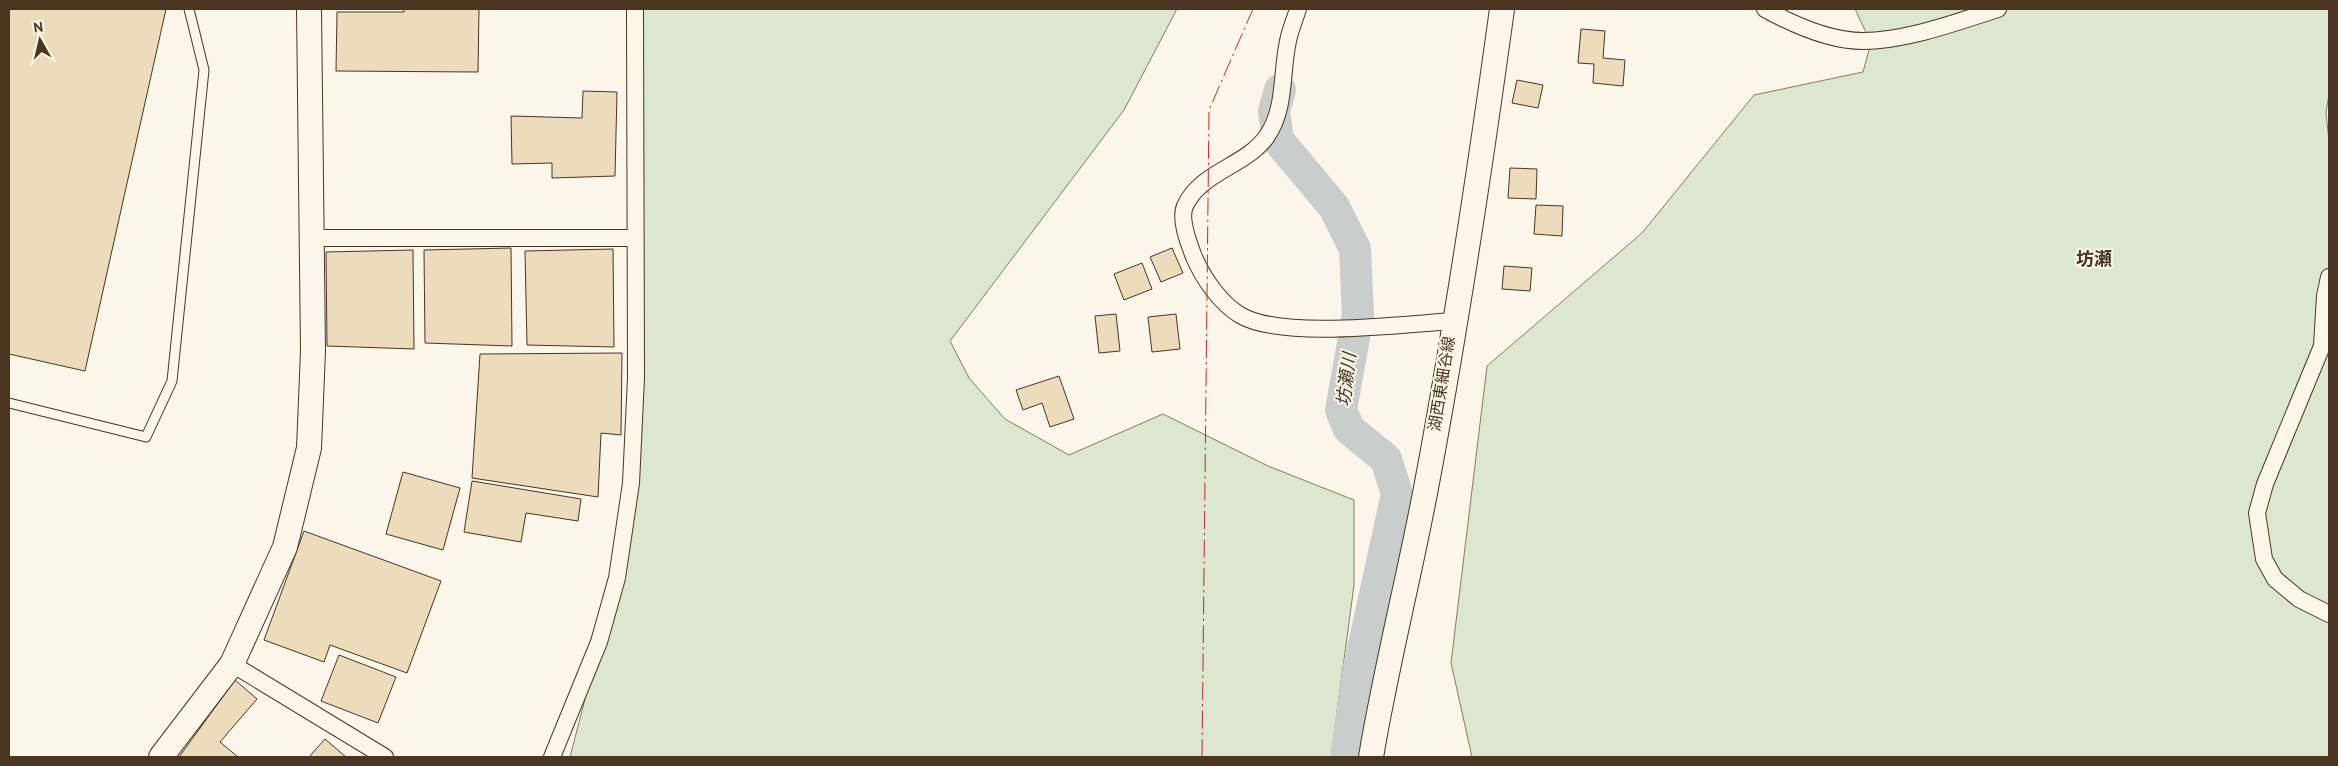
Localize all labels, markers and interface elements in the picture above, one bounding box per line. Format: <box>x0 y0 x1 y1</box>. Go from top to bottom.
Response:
north arrow <box>15 15 65 65</box>
text: N <box>32 19 45 38</box>
district label: 坊瀬 <box>2076 249 2112 272</box>
street label: 湖西東細谷線 <box>1426 335 1460 433</box>
water label: 坊瀬川 <box>1333 350 1363 408</box>

